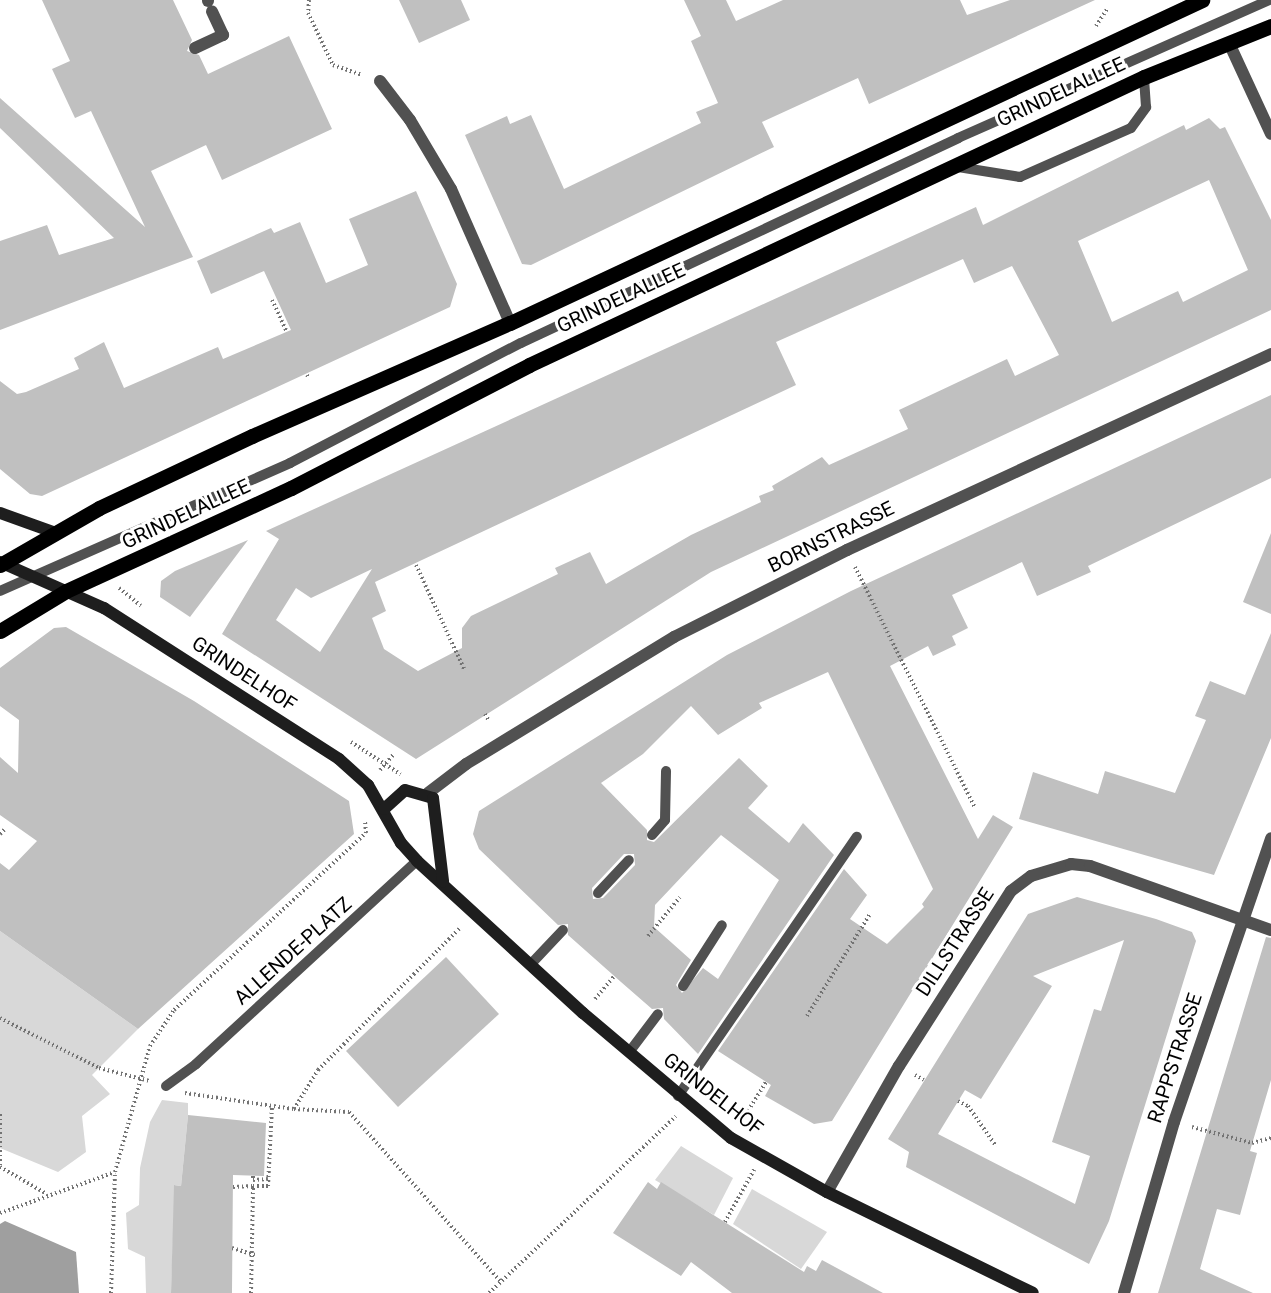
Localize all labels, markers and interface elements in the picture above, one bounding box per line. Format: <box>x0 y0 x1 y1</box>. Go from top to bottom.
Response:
street label: GRINDELALLEE <box>993 52 1129 132</box>
street label: GRINDELALLEE <box>553 258 689 338</box>
street label: GRINDELALLEE <box>118 474 254 554</box>
street label: BORNSTRASSE <box>764 496 898 578</box>
street label: GRINDELHOF <box>187 631 301 717</box>
street label: DILLSTRASSE <box>911 883 999 1001</box>
street label: ALLENDE-PLATZ <box>229 892 357 1010</box>
street label: RAPPSTRASSE <box>1143 990 1207 1126</box>
street label: GRINDELHOF <box>658 1048 768 1140</box>

